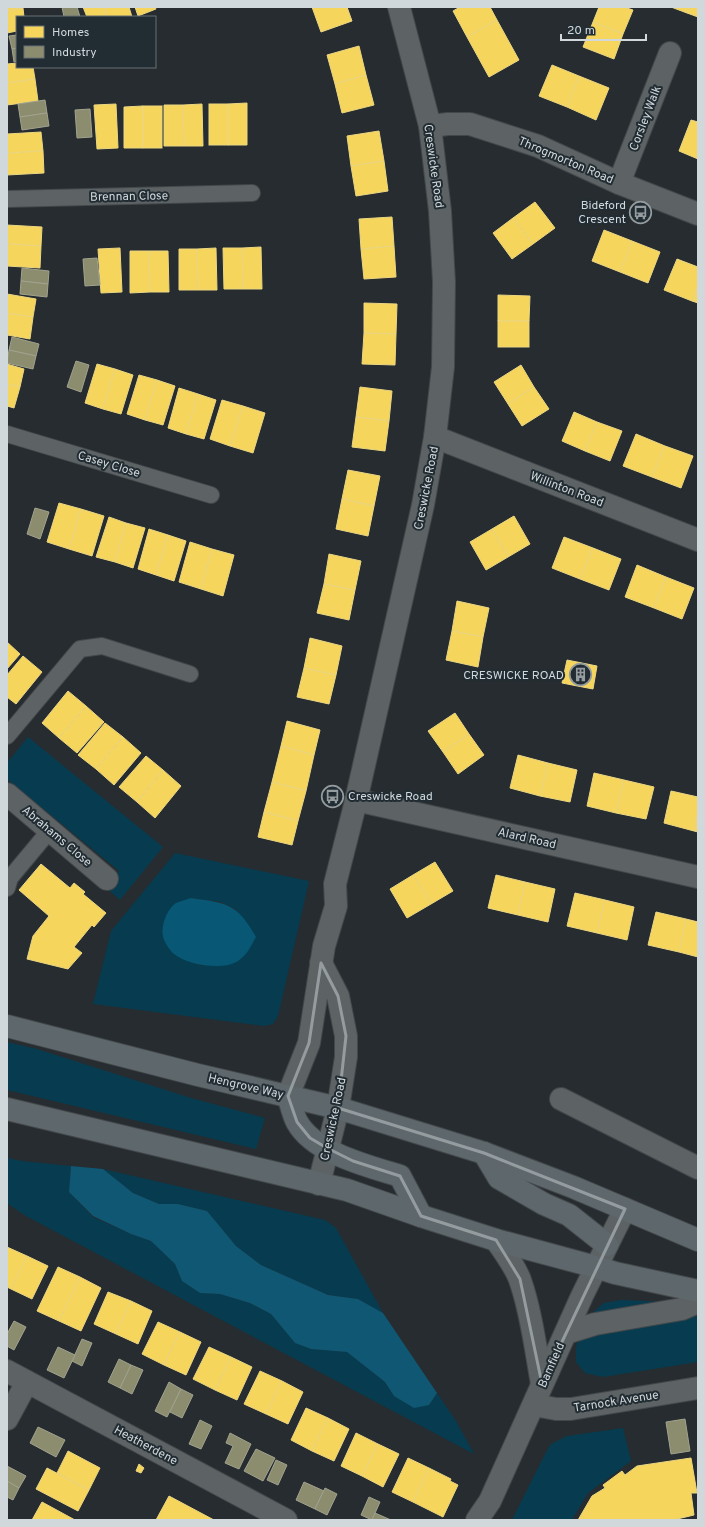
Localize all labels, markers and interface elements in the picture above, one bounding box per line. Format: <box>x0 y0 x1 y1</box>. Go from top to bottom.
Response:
legend <box>16 16 156 68</box>
scale bar <box>561 16 646 42</box>
text: 20 m <box>567 23 595 39</box>
text: Homes <box>52 25 89 41</box>
text: Industry <box>52 45 97 61</box>
street label: Corsley Walk <box>626 83 666 153</box>
street label: Creswicke Road <box>419 123 447 209</box>
street label: Throgmorton Road <box>515 134 616 188</box>
street label: Brennan Close <box>90 188 168 206</box>
place label: Bideford Crescent <box>578 198 626 228</box>
bus stop icon: Bideford Crescent <box>628 199 654 225</box>
street label: Creswicke Road <box>411 445 443 531</box>
street label: Casey Close <box>76 448 142 482</box>
street label: Willinton Road <box>528 469 606 511</box>
building icon: CRESWICKE ROAD <box>567 662 593 688</box>
place label: CRESWICKE ROAD <box>463 668 564 684</box>
bus stop icon: Creswicke Road <box>320 783 346 809</box>
place label: Creswicke Road <box>348 789 433 805</box>
street label: Abrahams Close <box>18 803 95 871</box>
street label: Alard Road <box>496 824 558 853</box>
street label: Hengrove Way <box>206 1070 285 1103</box>
street label: Creswicke Road <box>317 1076 351 1162</box>
street label: Bamfield <box>535 1340 569 1391</box>
street label: Tarnock Avenue <box>572 1387 660 1417</box>
street label: Heatherdene <box>111 1422 180 1469</box>

